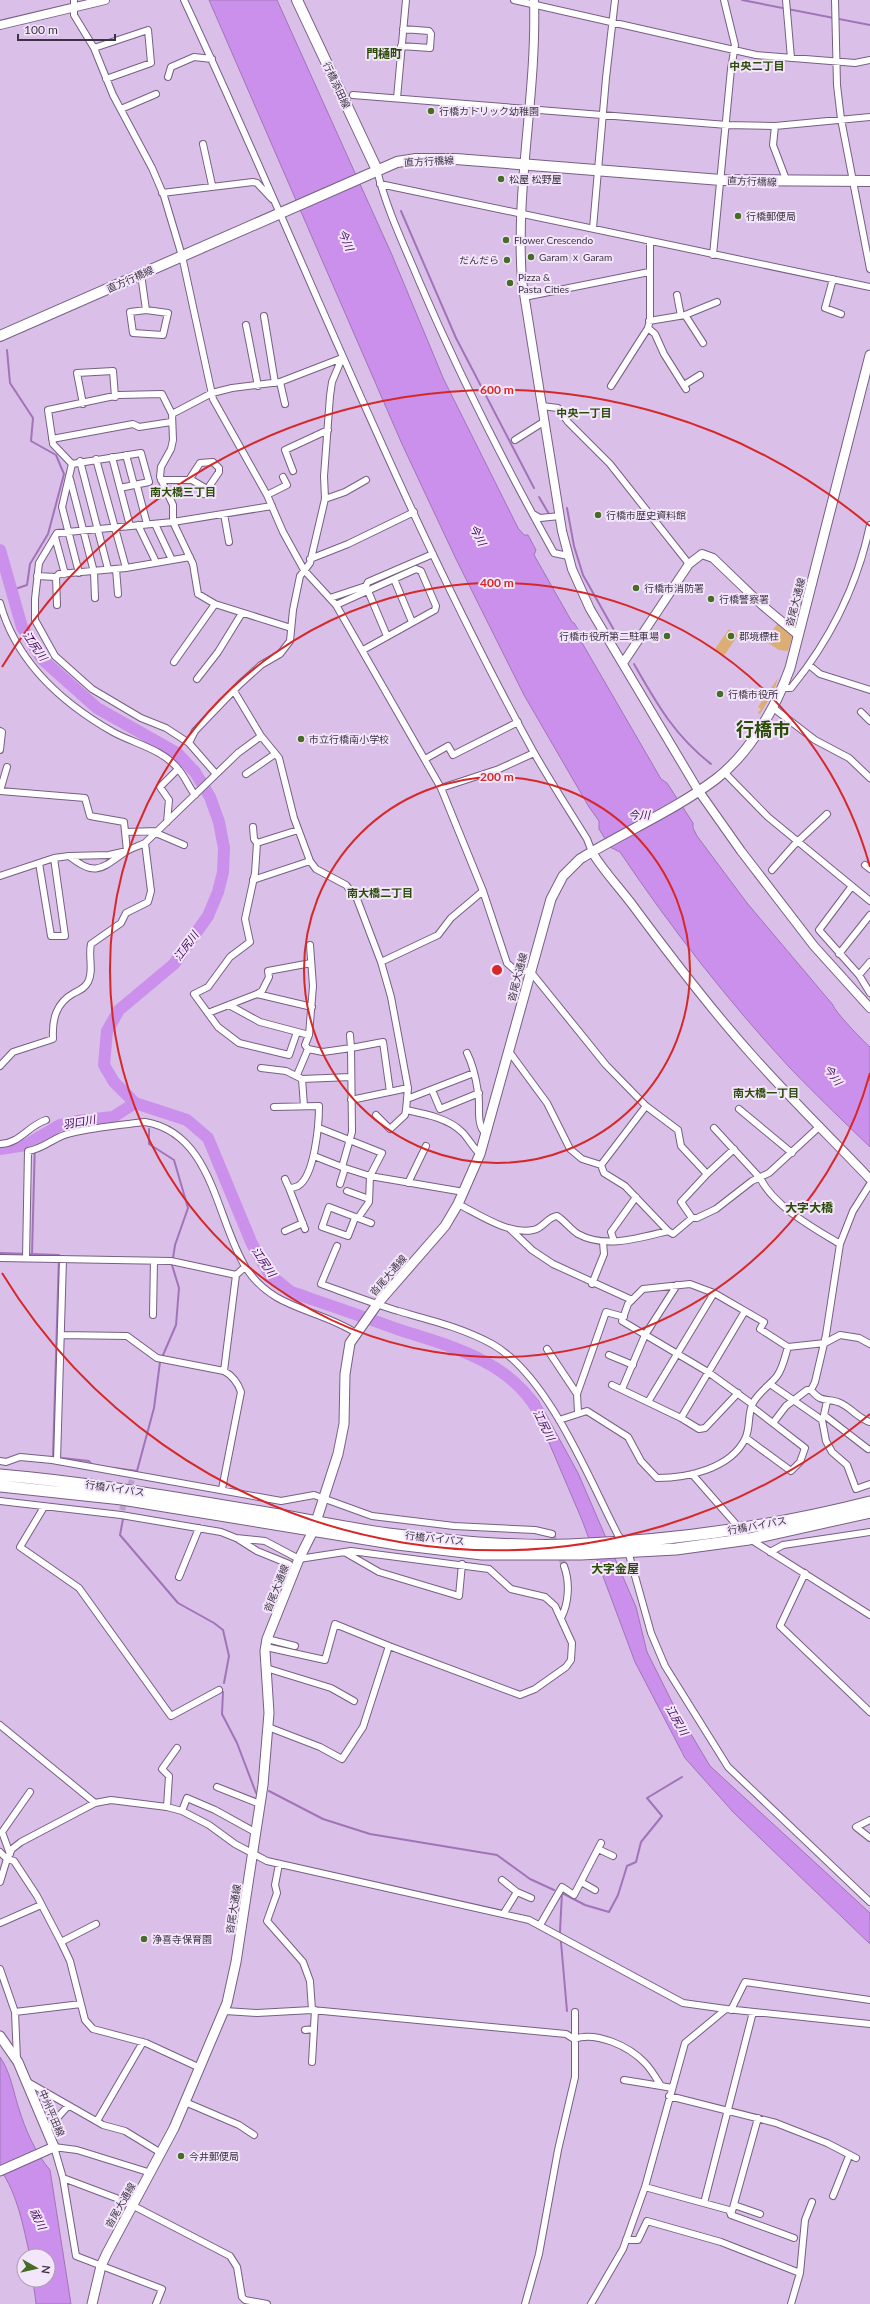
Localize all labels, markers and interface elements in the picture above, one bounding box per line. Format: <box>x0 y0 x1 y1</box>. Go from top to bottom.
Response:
scale bar <box>18 16 115 42</box>
text: 100 m <box>24 22 58 37</box>
district label: 門樋町 <box>366 46 402 61</box>
district label: 中央二丁目 <box>730 59 785 72</box>
street label: 行橋添田線 <box>321 60 353 110</box>
place label: 行橋カトリック幼稚園 <box>439 105 539 117</box>
marker: 行橋カトリック幼稚園 <box>426 106 436 116</box>
street label: 直方行橋線 <box>404 154 454 168</box>
place label: 松屋 松野屋 <box>509 173 562 185</box>
marker: 松屋 松野屋 <box>496 174 506 184</box>
street label: 直方行橋線 <box>727 174 777 188</box>
place label: 行橋郵便局 <box>746 210 796 222</box>
marker: 行橋郵便局 <box>733 211 743 221</box>
water label: 今川 <box>336 227 357 253</box>
place label: Flower Crescendo <box>514 234 593 246</box>
marker: Flower Crescendo <box>501 235 511 245</box>
place label: Garam ｘ Garam <box>539 251 612 263</box>
marker: Garam ｘ Garam <box>526 252 536 262</box>
place label: だんだら <box>459 254 499 266</box>
marker: だんだら <box>502 255 512 265</box>
street label: 直方行橋線 <box>105 263 155 295</box>
place label: Pizza & Pasta Cities <box>518 271 569 295</box>
marker: Pizza & Pasta Cities <box>505 278 515 288</box>
text: 600 m <box>480 382 514 397</box>
district label: 中央一丁目 <box>557 406 612 419</box>
district label: 南大橋三丁目 <box>150 485 216 498</box>
place label: 行橋市歴史資料館 <box>606 509 686 521</box>
marker: 行橋市歴史資料館 <box>593 510 603 520</box>
water label: 今川 <box>468 522 490 548</box>
text: 400 m <box>480 575 514 590</box>
street label: 沓尾大通線 <box>783 576 807 628</box>
place label: 行橋市消防署 <box>644 582 704 594</box>
marker: 行橋市消防署 <box>631 583 641 593</box>
place label: 行橋警察署 <box>719 593 769 605</box>
marker: 行橋警察署 <box>706 594 716 604</box>
water label: 江尻川 <box>21 628 51 664</box>
place label: 行橋市役所第二駐車場 <box>559 630 659 642</box>
place label: 郡境標柱 <box>739 630 779 642</box>
marker: 行橋市役所第二駐車場 <box>662 631 672 641</box>
marker: 郡境標柱 <box>726 631 736 641</box>
place label: 行橋市役所 <box>728 688 778 700</box>
marker: 行橋市役所 <box>715 689 725 699</box>
district label: 行橋市 <box>736 718 790 740</box>
place label: 市立行橋南小学校 <box>309 733 389 745</box>
marker: 市立行橋南小学校 <box>296 734 306 744</box>
text: 200 m <box>480 769 514 784</box>
water label: 今川 <box>628 808 651 821</box>
district label: 南大橋二丁目 <box>347 886 413 899</box>
water label: 江尻川 <box>171 928 201 963</box>
street label: 沓尾大通線 <box>505 951 529 1003</box>
centre of rings <box>490 963 504 977</box>
water label: 今川 <box>822 1062 846 1088</box>
district label: 南大橋一丁目 <box>733 1086 799 1099</box>
water label: 羽口川 <box>62 1112 97 1131</box>
district label: 大字大橋 <box>785 1200 834 1215</box>
water label: 江尻川 <box>250 1244 280 1280</box>
street label: 沓尾大通線 <box>367 1252 409 1298</box>
water label: 江尻川 <box>531 1407 558 1443</box>
street label: 行橋バイパス <box>85 1478 145 1498</box>
street label: 行橋バイパス <box>727 1514 787 1536</box>
street label: 行橋バイパス <box>405 1529 465 1547</box>
district label: 大字金屋 <box>591 1561 639 1576</box>
street label: 沓尾大通線 <box>261 1563 291 1613</box>
water label: 江尻川 <box>664 1702 692 1738</box>
street label: 沓尾大通線 <box>223 1883 243 1935</box>
place label: 浄喜寺保育園 <box>152 1933 212 1945</box>
marker: 浄喜寺保育園 <box>139 1934 149 1944</box>
street label: 中州平田線 <box>37 2088 67 2138</box>
place label: 今井郵便局 <box>189 2150 239 2162</box>
marker: 今井郵便局 <box>176 2151 186 2161</box>
street label: 沓尾大通線 <box>102 2180 138 2230</box>
water label: 祓川 <box>28 2206 50 2232</box>
north arrow <box>16 2248 56 2288</box>
text: N <box>39 2264 53 2275</box>

